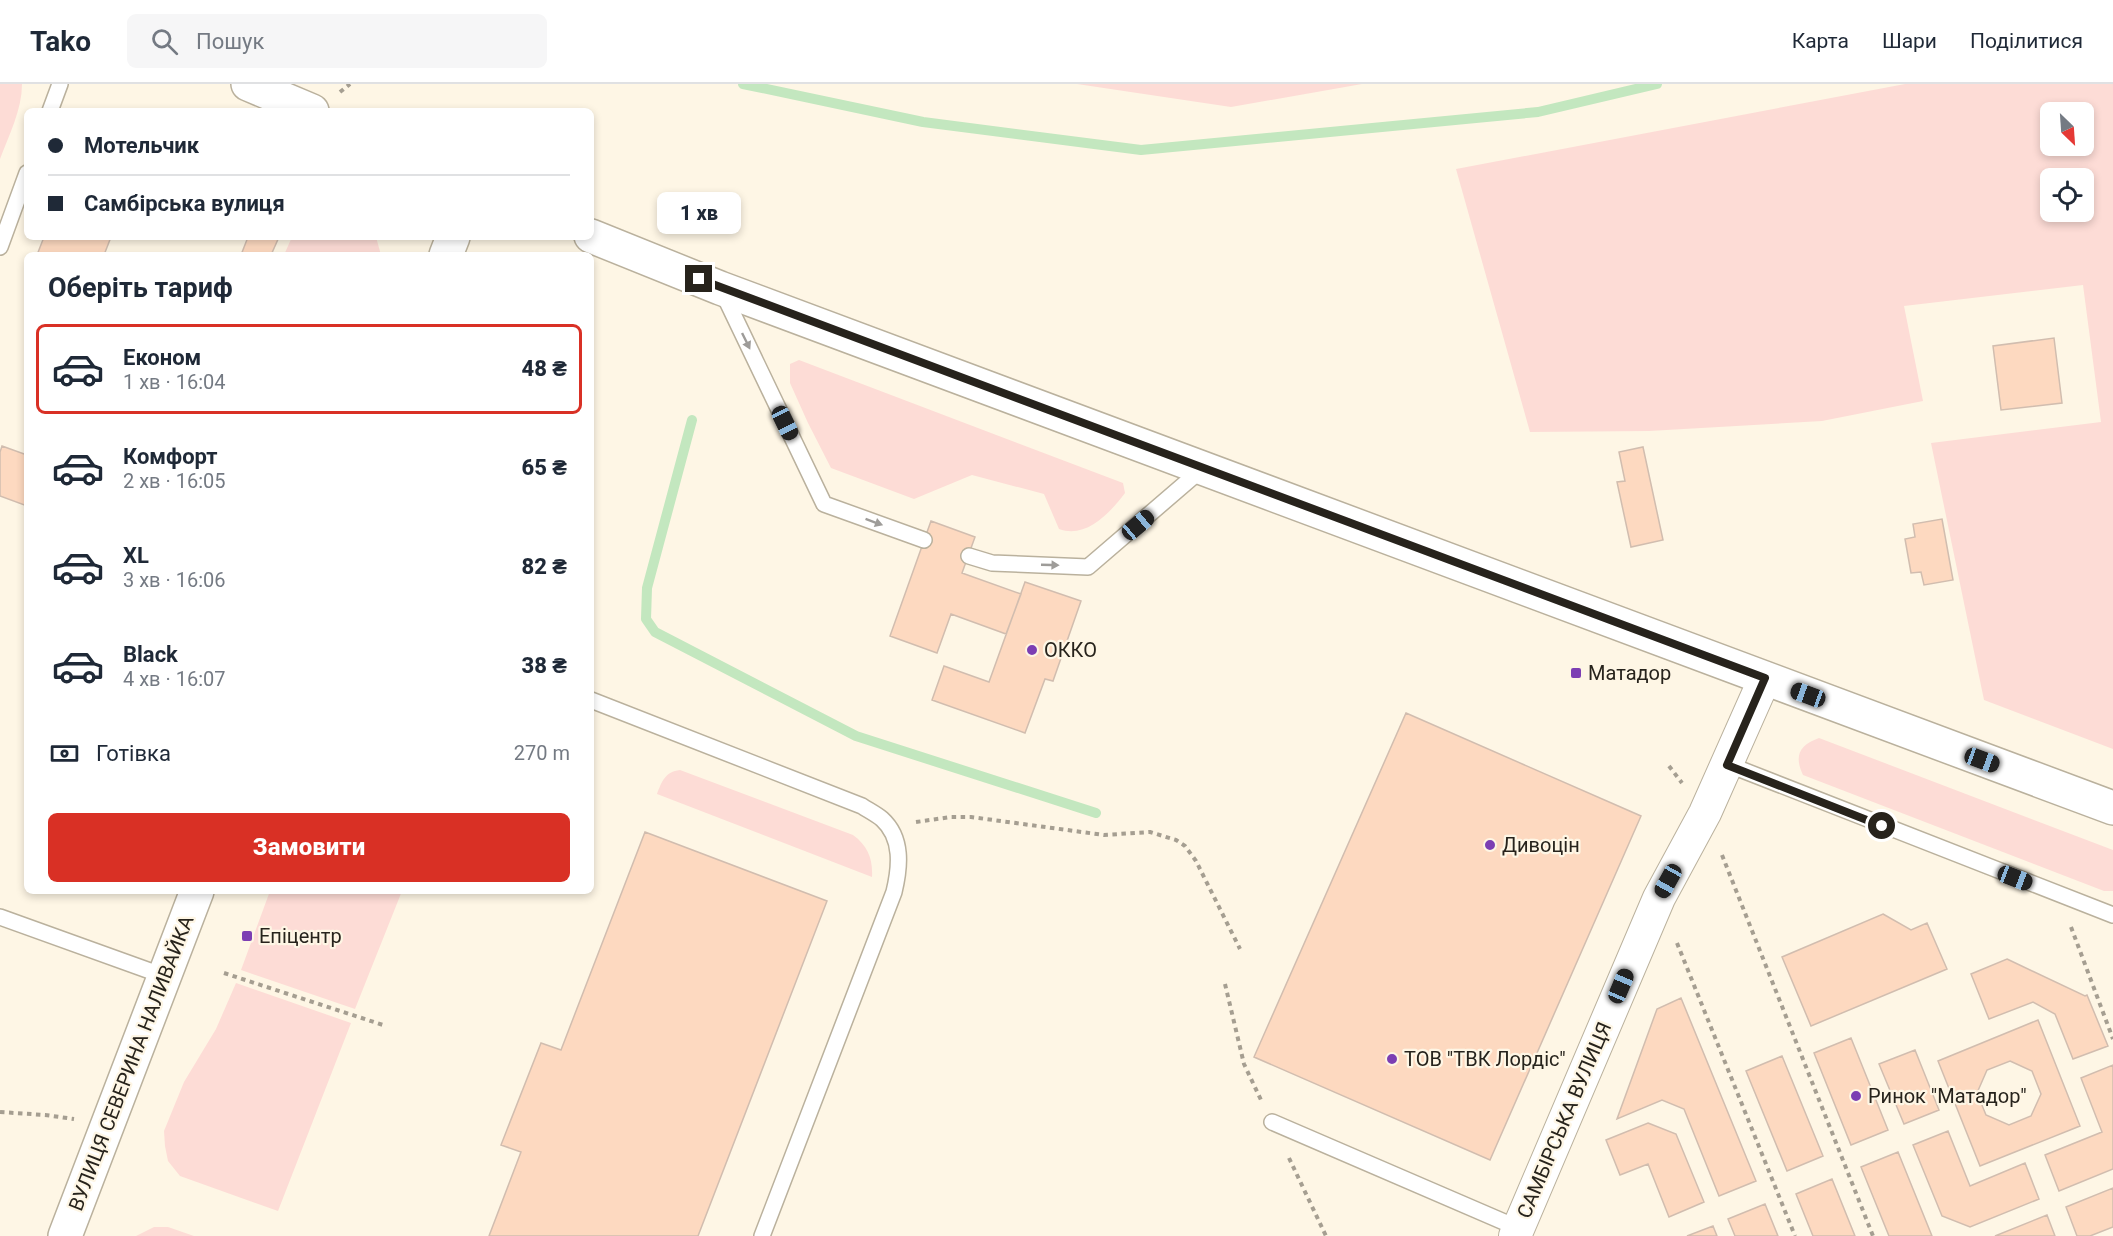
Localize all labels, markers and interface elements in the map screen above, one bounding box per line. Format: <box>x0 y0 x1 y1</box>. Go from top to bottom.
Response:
search box <box>127 14 547 68</box>
text: Tako <box>30 25 91 58</box>
icon: search <box>148 25 181 58</box>
text: Пошук <box>196 29 264 54</box>
text: Карта <box>1792 29 1849 53</box>
text: Шари <box>1882 29 1937 53</box>
text: Поділитися <box>1970 29 2083 53</box>
north arrow <box>2040 102 2094 156</box>
map controls <box>2040 102 2094 222</box>
text: Мотельчик <box>84 133 199 158</box>
button: locate <box>2040 168 2094 222</box>
text: Самбірська вулиця <box>84 191 285 216</box>
callout: 1 хв <box>657 192 741 234</box>
text: 1 хв <box>680 201 718 225</box>
route end <box>685 265 712 292</box>
text: Оберіть тариф <box>48 272 233 304</box>
one-way arrow <box>741 332 750 349</box>
icon: car <box>51 342 105 396</box>
text: Економ <box>123 345 201 370</box>
text: 48 ₴ <box>521 356 567 381</box>
text: 1 хв · 16:04 <box>123 370 226 394</box>
car <box>769 403 801 443</box>
icon: car <box>51 441 105 495</box>
text: Комфорт <box>123 444 218 469</box>
text: 65 ₴ <box>521 455 567 480</box>
text: 2 хв · 16:05 <box>123 469 226 493</box>
car <box>1118 507 1158 543</box>
one-way arrow <box>865 518 883 528</box>
icon: car <box>51 540 105 594</box>
text: XL <box>123 543 149 568</box>
text: 82 ₴ <box>521 554 567 579</box>
one-way arrow <box>1041 561 1060 570</box>
text: 3 хв · 16:06 <box>123 568 226 592</box>
place label: ОККО <box>1044 638 1097 662</box>
icon: car <box>51 639 105 693</box>
text: Black <box>123 642 178 667</box>
marker: ОККО <box>1025 643 1039 657</box>
text: 38 ₴ <box>521 653 567 678</box>
place label: Матадор <box>1588 661 1671 685</box>
marker: Матадор <box>1569 666 1583 680</box>
text: 4 хв · 16:07 <box>123 667 226 691</box>
car <box>1788 680 1828 710</box>
icon: cash <box>48 737 81 770</box>
text: Готівка <box>96 741 171 766</box>
text: 270 m <box>514 741 570 765</box>
car <box>1962 745 2002 775</box>
route start <box>1868 812 1895 839</box>
button: Замовити <box>48 813 570 882</box>
place label: Дивоцін <box>1502 833 1580 857</box>
marker: Дивоцін <box>1483 838 1497 852</box>
car <box>1651 861 1685 901</box>
car <box>1995 863 2035 893</box>
street label: ВУЛИЦЯ СЕВЕРИНА НАЛИВАЙКА <box>63 912 199 1214</box>
place label: Епіцентр <box>259 924 342 948</box>
marker: Епіцентр <box>240 929 254 943</box>
car <box>1606 966 1636 1006</box>
street label: САМБІРСЬКА ВУЛИЦЯ <box>1512 1018 1616 1222</box>
place label: ТОВ "ТВК Лордіс" <box>1404 1047 1566 1071</box>
marker: ТОВ "ТВК Лордіс" <box>1385 1052 1399 1066</box>
place label: Ринок "Матадор" <box>1868 1084 2027 1108</box>
marker: Ринок "Матадор" <box>1849 1089 1863 1103</box>

